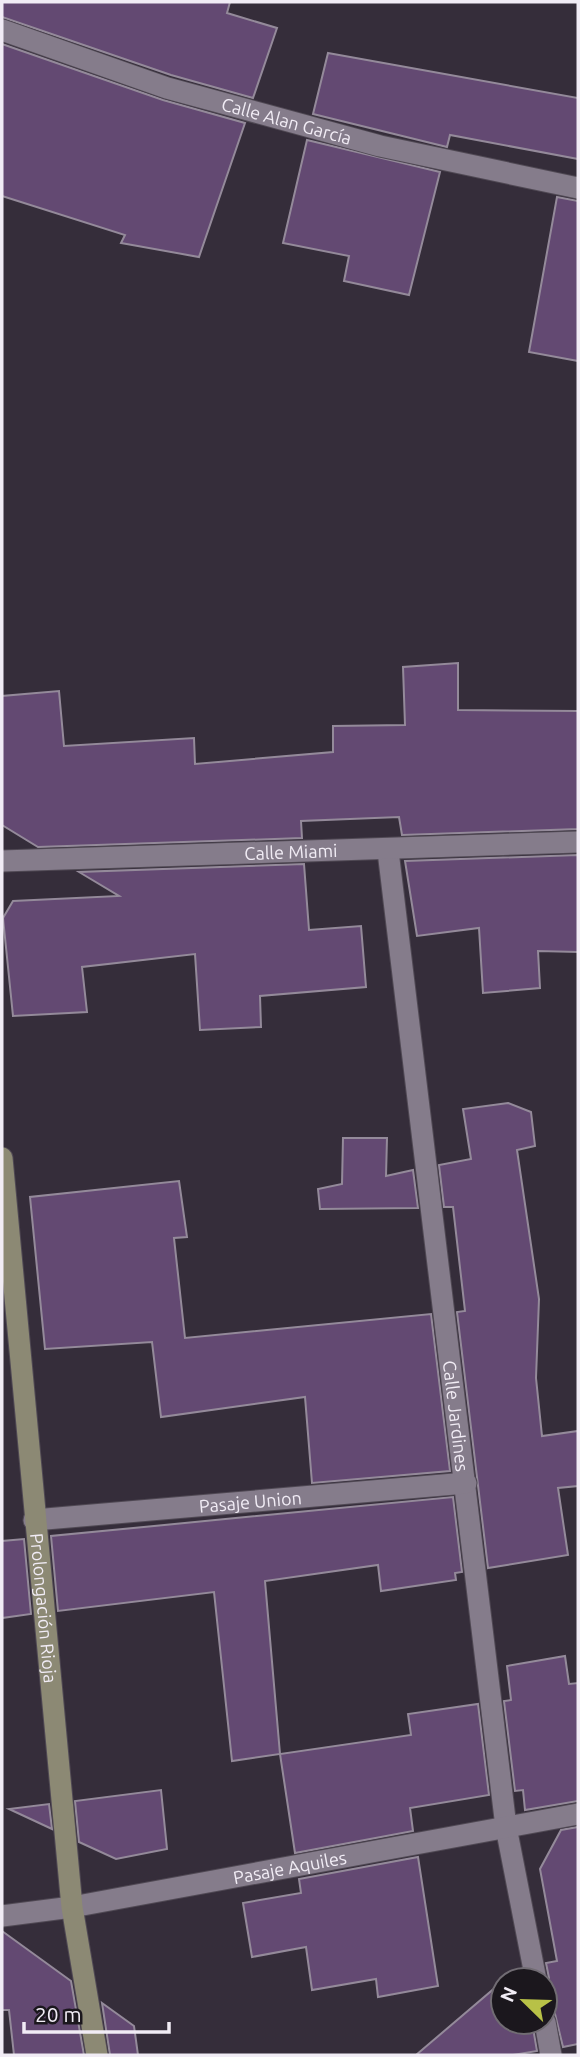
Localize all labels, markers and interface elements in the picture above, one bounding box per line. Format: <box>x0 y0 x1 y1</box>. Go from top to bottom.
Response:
street label: Calle Alan García <box>219 93 354 148</box>
street label: Calle Miami <box>244 840 338 863</box>
street label: Calle Jardines <box>440 1359 473 1473</box>
street label: Pasaje Union <box>198 1487 302 1516</box>
street label: Prolongación Rioja <box>27 1532 61 1684</box>
street label: Pasaje Aquiles <box>232 1847 348 1887</box>
north arrow <box>489 1966 559 2036</box>
text: N <box>495 1984 521 2005</box>
scale bar <box>24 1990 170 2034</box>
text: 20 m <box>35 2002 82 2026</box>

